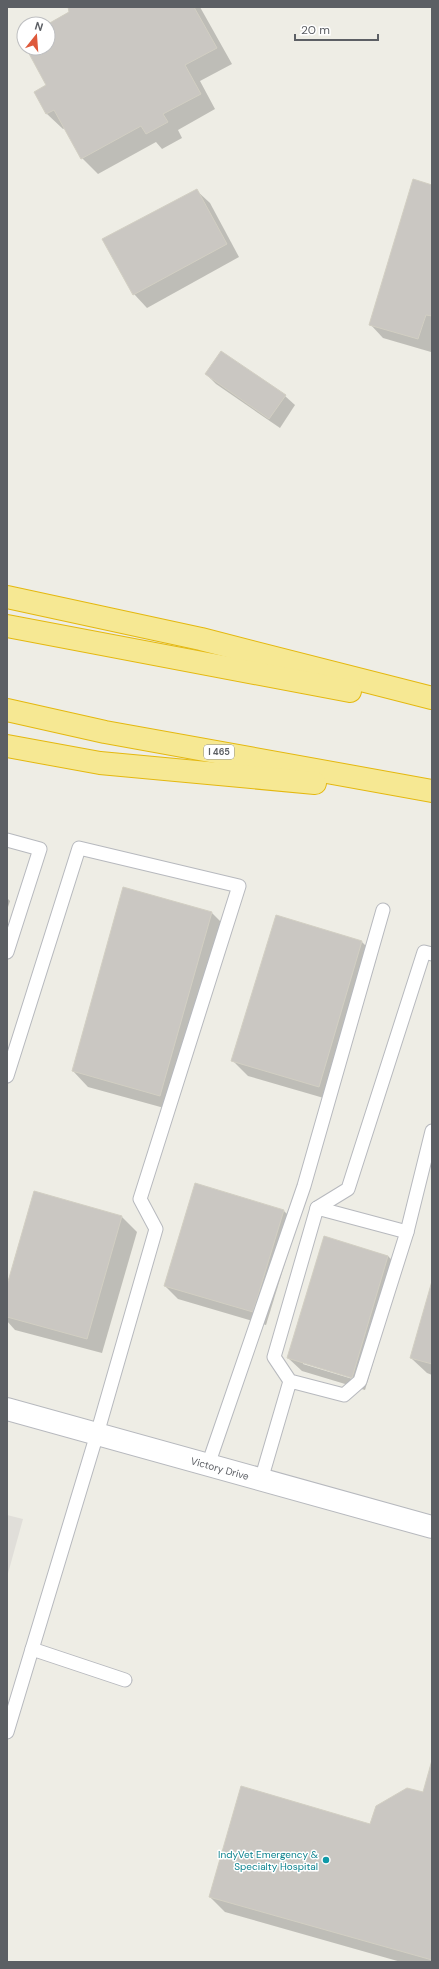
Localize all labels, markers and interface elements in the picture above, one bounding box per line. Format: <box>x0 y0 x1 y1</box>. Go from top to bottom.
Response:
north arrow <box>16 16 56 56</box>
scale bar <box>295 16 378 42</box>
text: N <box>33 19 45 34</box>
text: 20 m <box>301 22 330 38</box>
road number: I 465 <box>204 745 234 759</box>
street label: Victory Drive <box>189 1454 251 1483</box>
place label: IndyVet Emergency & Specialty Hospital <box>218 1848 319 1873</box>
marker: IndyVet Emergency & Specialty Hospital <box>321 1855 331 1865</box>

